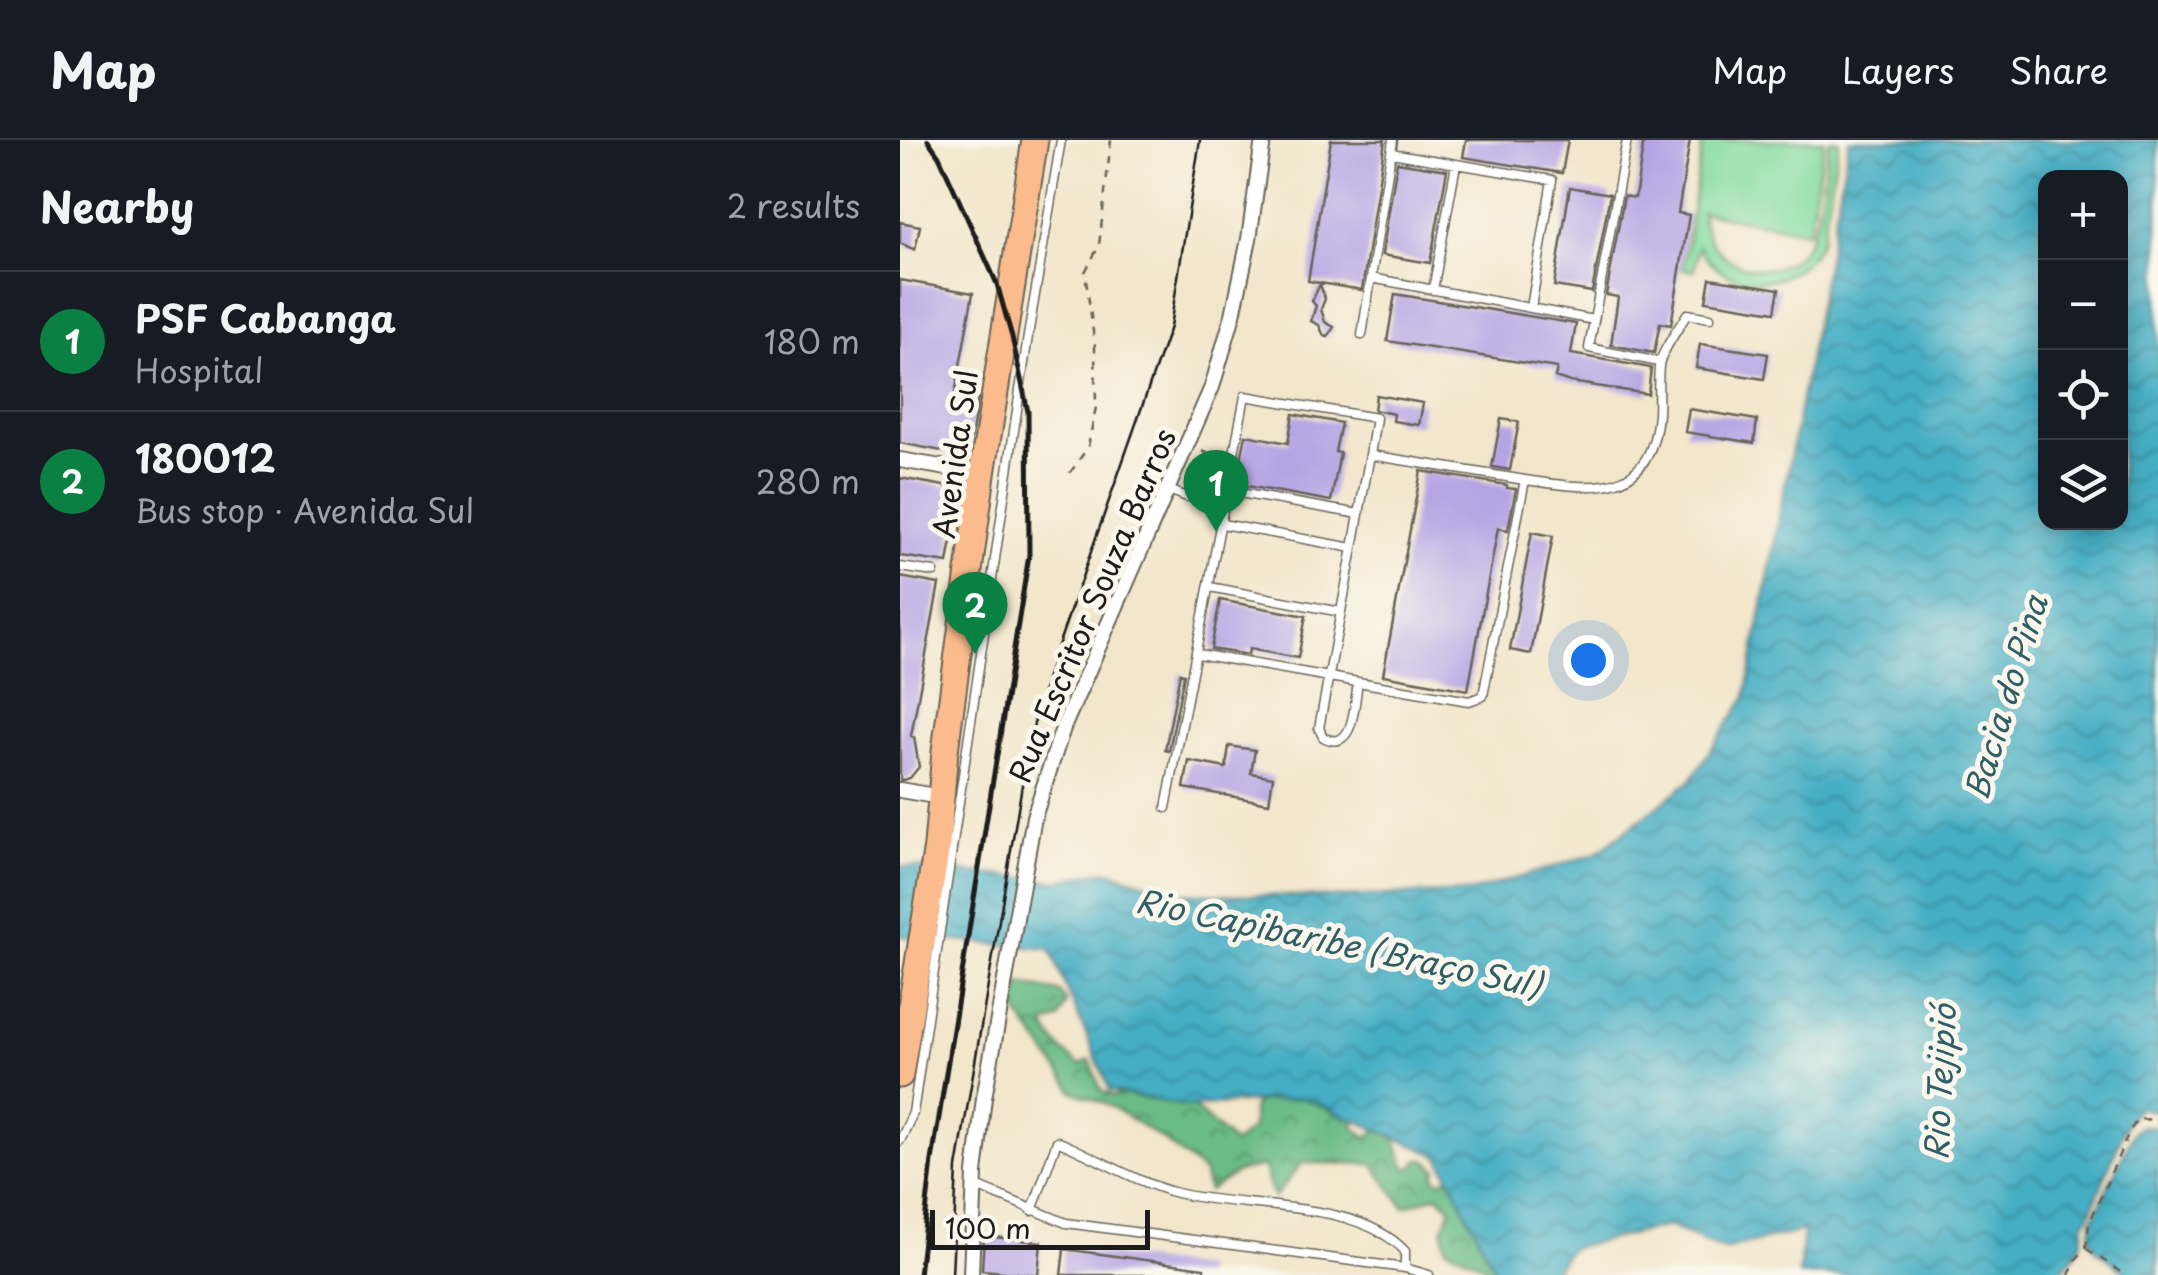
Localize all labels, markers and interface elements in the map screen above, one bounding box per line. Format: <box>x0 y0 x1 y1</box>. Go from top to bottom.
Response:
text: Map <box>50 33 156 105</box>
text: Map <box>1712 43 1787 96</box>
text: Layers <box>1842 43 1954 96</box>
text: Share <box>2009 43 2108 96</box>
map controls <box>2038 170 2128 530</box>
button: + <box>2038 170 2128 260</box>
text: Nearby <box>40 174 194 237</box>
text: 2 results <box>727 181 860 229</box>
button: − <box>2038 260 2128 350</box>
text: PSF Cabanga <box>135 289 396 346</box>
text: 1 <box>65 317 80 365</box>
text: 180 m <box>764 317 860 365</box>
text: Hospital <box>135 346 263 394</box>
button: locate <box>2038 350 2128 440</box>
street label: Avenida Sul <box>920 367 988 541</box>
street label: Rua Escritor Souza Barros <box>996 421 1186 789</box>
text: 180012 <box>135 429 276 486</box>
button: layers <box>2038 440 2128 530</box>
pin: 1 <box>1184 450 1248 532</box>
text: 2 <box>61 457 84 505</box>
text: 280 m <box>756 457 860 505</box>
text: Bus stop · Avenida Sul <box>135 486 474 534</box>
pin: 2 <box>942 572 1008 654</box>
water label: Bacia do Pina <box>1951 588 2059 805</box>
your location <box>1563 635 1614 686</box>
water label: Rio Capibaribe (Braço Sul) <box>1132 876 1548 1009</box>
water label: Rio Tejipió <box>1911 1001 1967 1161</box>
scale bar <box>930 1205 1150 1250</box>
text: 100 m <box>945 1206 1031 1249</box>

